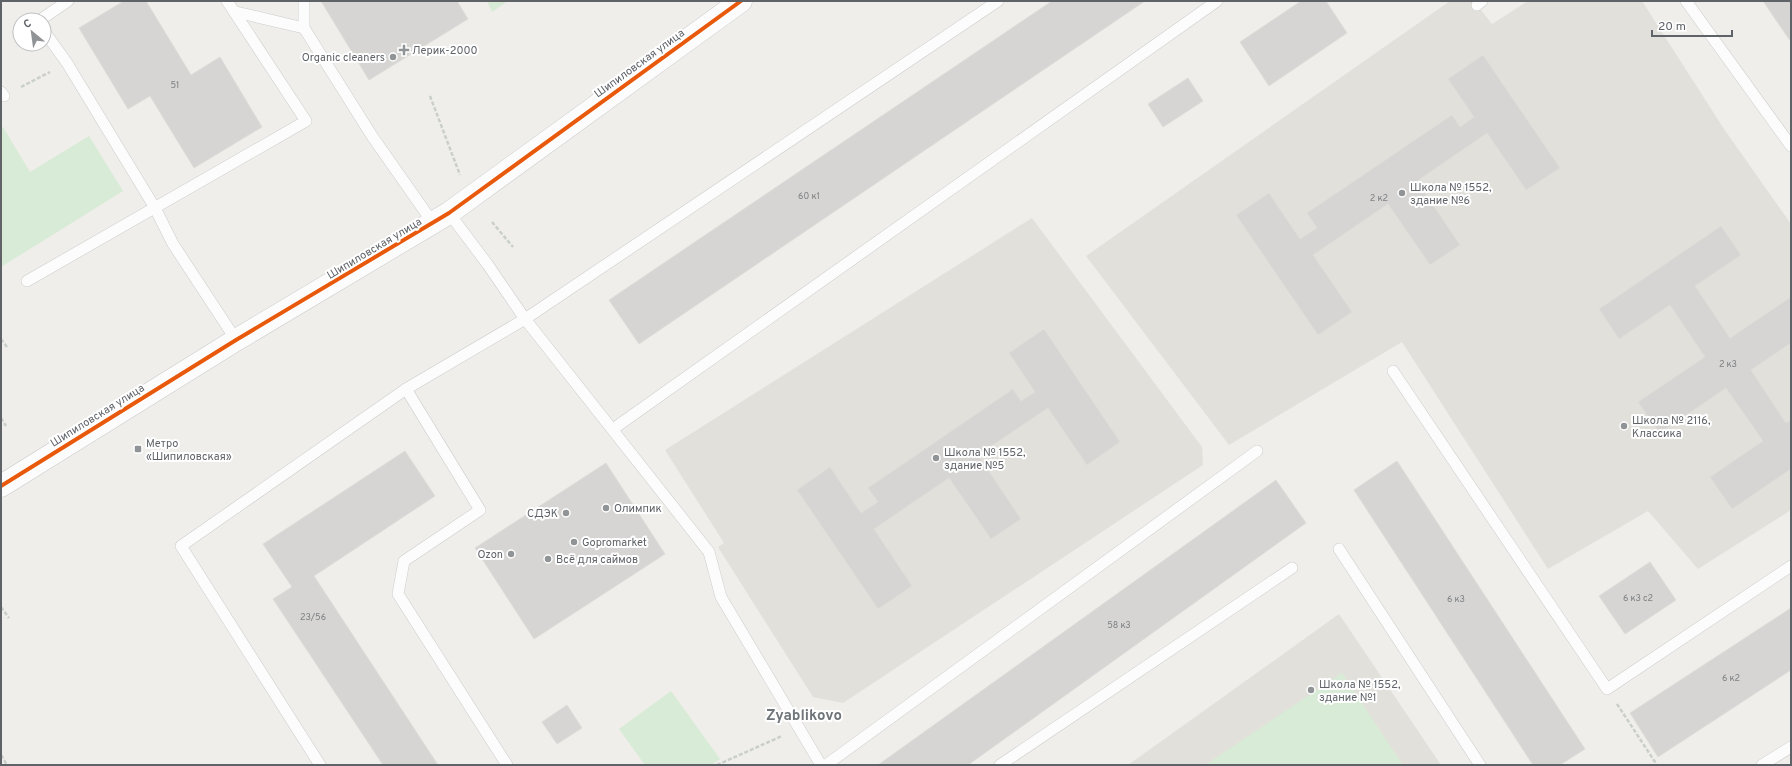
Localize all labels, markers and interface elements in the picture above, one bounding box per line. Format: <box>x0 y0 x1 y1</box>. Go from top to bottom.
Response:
north arrow <box>12 12 52 52</box>
scale bar <box>1652 12 1732 38</box>
text: С <box>21 16 34 32</box>
text: 20 m <box>1658 19 1686 35</box>
street label: Шипиловская улица <box>592 26 688 101</box>
place label: Лерик-2000 <box>412 44 477 58</box>
marker: Лерик-2000 <box>399 45 409 55</box>
place label: Organic cleaners <box>302 51 385 65</box>
marker: Organic cleaners <box>388 52 398 62</box>
house number: 51 <box>171 80 179 91</box>
place label: Школа № 1552, здание №6 <box>1410 181 1492 208</box>
marker: Школа № 1552, здание №6 <box>1397 188 1407 198</box>
house number: 60 к1 <box>798 191 820 202</box>
house number: 2 к2 <box>1370 193 1388 204</box>
street label: Шипиловская улица <box>325 215 425 283</box>
house number: 2 к3 <box>1719 359 1737 370</box>
street label: Шипиловская улица <box>48 381 147 450</box>
place label: Школа № 2116, Классика <box>1632 414 1711 441</box>
marker: Школа № 2116, Классика <box>1619 421 1629 431</box>
place label: Метро «Шипиловская» <box>146 437 232 464</box>
marker: Метро «Шипиловская» <box>133 444 143 454</box>
place label: Школа № 1552, здание №5 <box>944 446 1026 473</box>
marker: Школа № 1552, здание №5 <box>931 453 941 463</box>
place label: Олимпик <box>614 502 662 516</box>
marker: Олимпик <box>601 503 611 513</box>
place label: СДЭК <box>527 507 558 521</box>
marker: СДЭК <box>561 508 571 518</box>
place label: Gopromarket <box>582 536 647 550</box>
marker: Gopromarket <box>569 537 579 547</box>
place label: Ozon <box>477 548 503 562</box>
marker: Ozon <box>506 549 516 559</box>
place label: Всё для саймов <box>556 553 638 567</box>
marker: Всё для саймов <box>543 554 553 564</box>
house number: 6 к3 с2 <box>1623 593 1653 604</box>
house number: 6 к3 <box>1447 594 1465 605</box>
house number: 23/56 <box>300 612 326 623</box>
house number: 58 к3 <box>1107 620 1131 631</box>
house number: 6 к2 <box>1722 673 1740 684</box>
place label: Школа № 1552, здание №1 <box>1319 678 1401 705</box>
marker: Школа № 1552, здание №1 <box>1306 685 1316 695</box>
district label: Zyablikovo <box>766 707 842 726</box>

